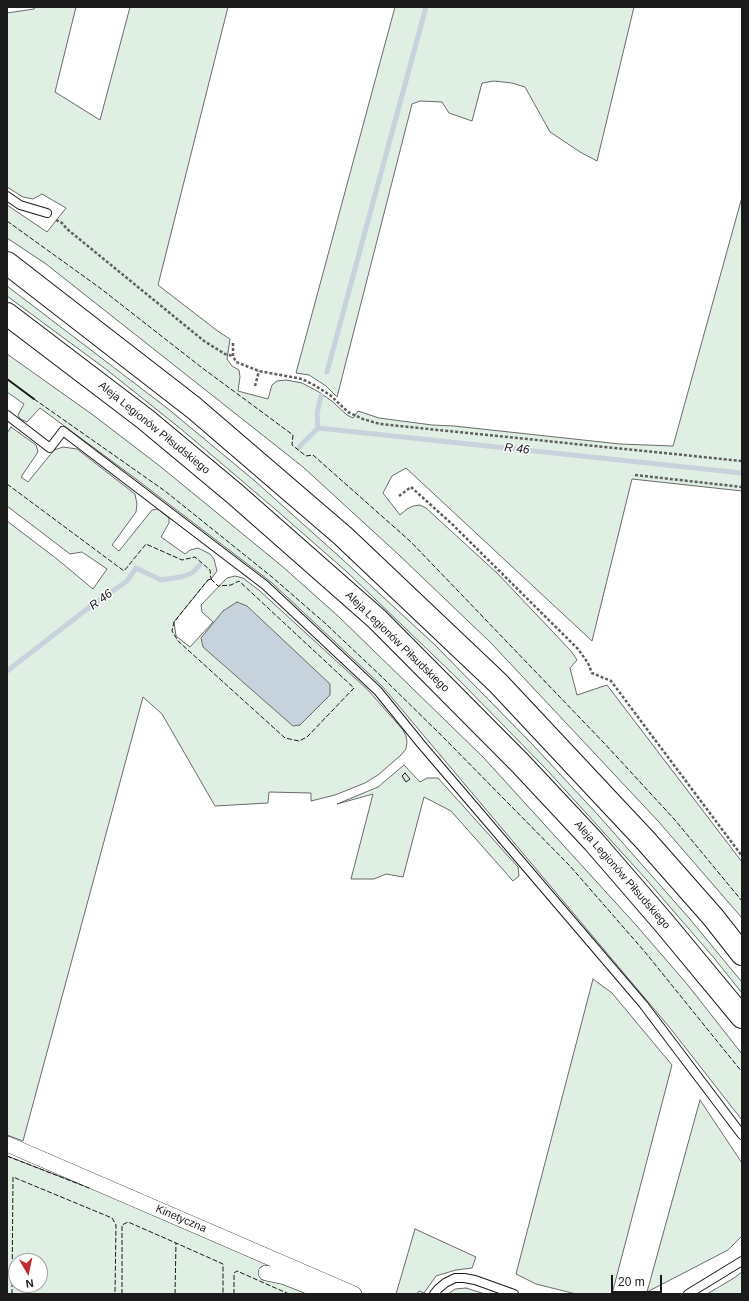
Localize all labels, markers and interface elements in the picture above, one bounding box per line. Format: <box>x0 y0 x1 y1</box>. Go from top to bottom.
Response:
street label: Aleja Legionów Piłsudskiego <box>96 379 212 477</box>
water label: R 46 <box>504 441 530 457</box>
water label: R 46 <box>87 587 115 613</box>
street label: Aleja Legionów Piłsudskiego <box>342 589 452 695</box>
street label: Aleja Legionów Piłsudskiego <box>571 818 673 932</box>
street label: Kinetyczna <box>154 1202 208 1236</box>
north arrow <box>8 1253 48 1293</box>
scale bar <box>613 1267 664 1293</box>
text: 20 m <box>618 1275 645 1289</box>
text: N <box>25 1277 35 1290</box>

